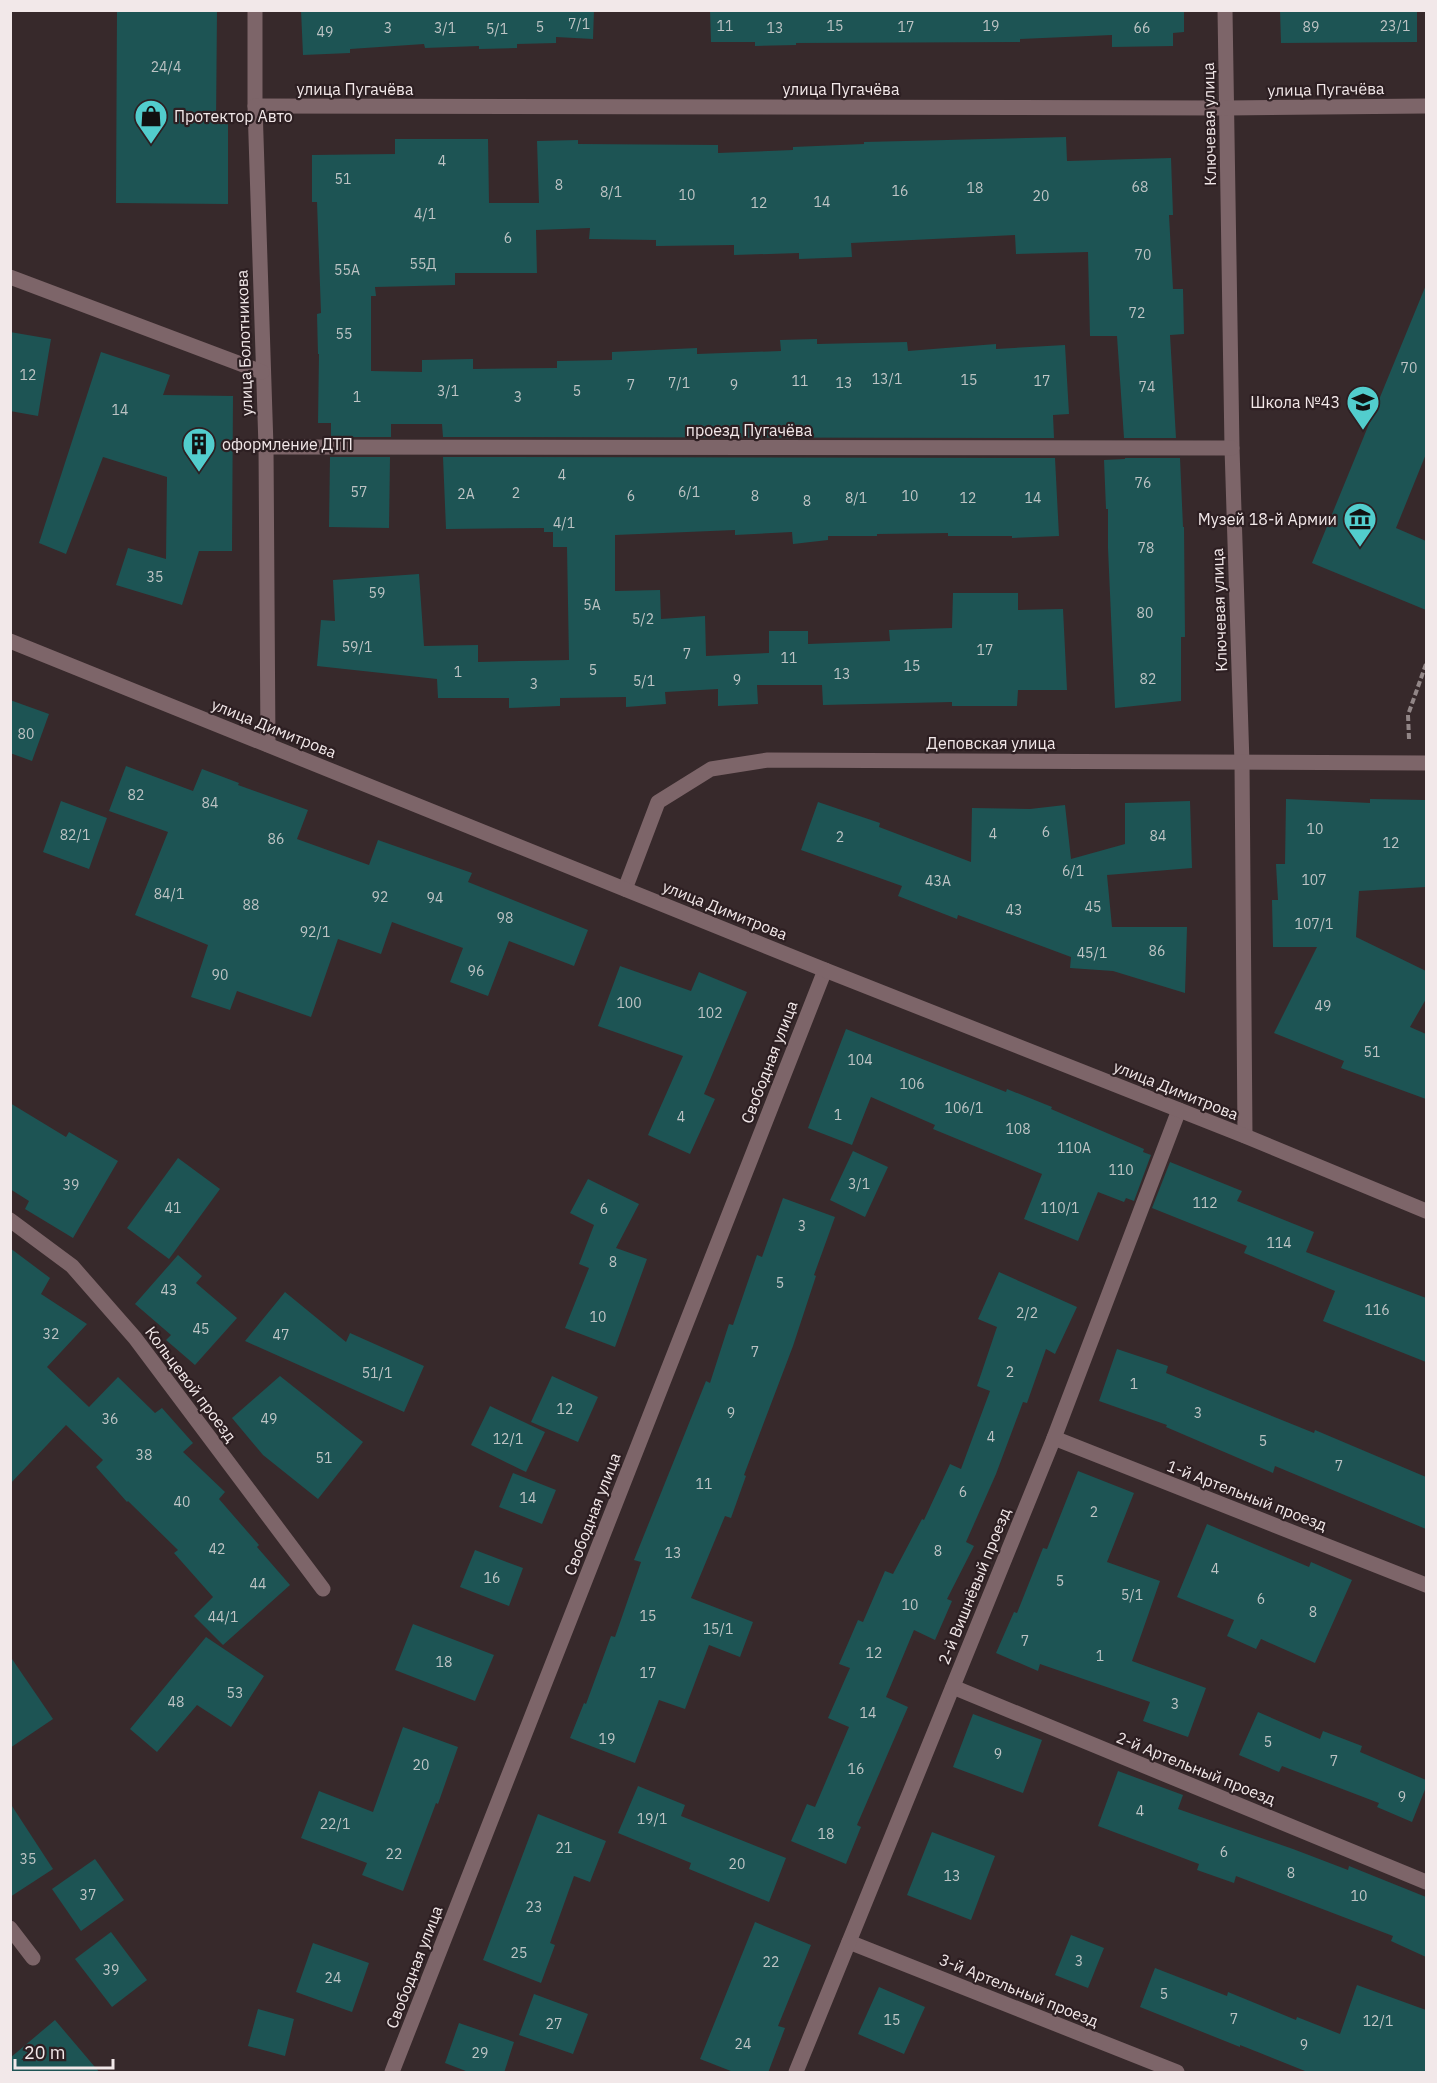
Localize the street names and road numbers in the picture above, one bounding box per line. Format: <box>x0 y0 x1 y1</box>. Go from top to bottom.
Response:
street label: Ключевая улица <box>1198 62 1220 186</box>
street label: улица Пугачёва <box>1267 78 1385 100</box>
street label: улица Пугачёва <box>296 79 414 99</box>
street label: улица Пугачёва <box>782 79 900 99</box>
street label: улица Болотникова <box>231 269 257 416</box>
street label: проезд Пугачёва <box>686 420 813 440</box>
street label: Ключевая улица <box>1207 547 1231 672</box>
street label: улица Димитрова <box>209 694 340 762</box>
street label: Деповская улица <box>926 733 1056 753</box>
street label: улица Димитрова <box>660 876 791 944</box>
street label: Свободная улица <box>736 997 802 1126</box>
street label: улица Димитрова <box>1111 1056 1242 1124</box>
street label: Кольцевой проезд <box>141 1322 241 1446</box>
street label: Свободная улица <box>559 1449 625 1578</box>
street label: 1-й Артельный проезд <box>1164 1455 1330 1535</box>
street label: 2-й Вишнёвый проезд <box>933 1504 1015 1667</box>
street label: 2-й Артельный проезд <box>1113 1727 1279 1809</box>
street label: Свободная улица <box>381 1902 447 2031</box>
street label: 3-й Артельный проезд <box>936 1949 1102 2031</box>

